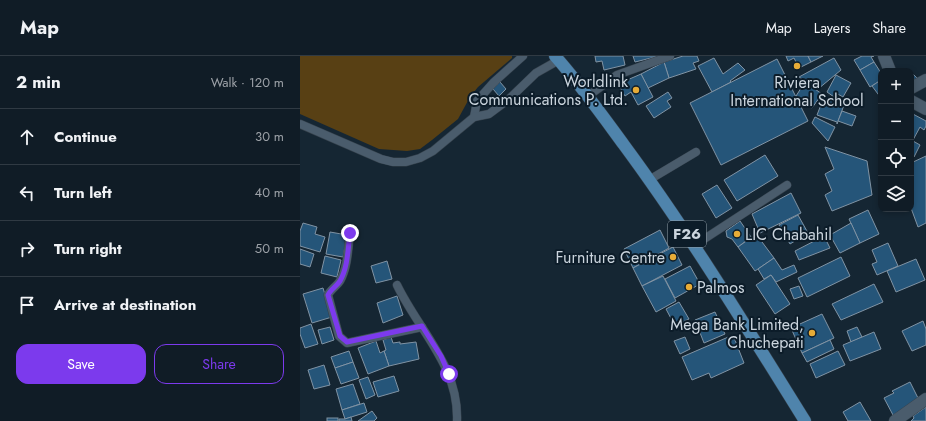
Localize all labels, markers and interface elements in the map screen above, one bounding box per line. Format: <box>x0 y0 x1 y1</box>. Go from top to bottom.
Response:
text: Map <box>20 14 59 41</box>
text: Map <box>766 18 792 38</box>
text: Layers <box>814 18 850 38</box>
text: Share <box>872 18 906 38</box>
marker: Riviera International School <box>792 61 802 71</box>
map controls <box>878 68 914 212</box>
button: + <box>878 68 914 104</box>
text: 2 min <box>16 70 61 94</box>
place label: Worldlink Communications P. Ltd. <box>468 70 629 111</box>
place label: Riviera International School <box>730 71 864 112</box>
text: Walk · 120 m <box>211 73 284 92</box>
marker: Worldlink Communications P. Ltd. <box>631 85 641 95</box>
button: − <box>878 104 914 140</box>
icon: ahead <box>16 126 38 148</box>
text: Continue <box>54 126 117 148</box>
text: 30 m <box>255 127 284 146</box>
button: locate <box>878 140 914 176</box>
button: layers <box>878 176 914 212</box>
icon: left <box>16 182 38 204</box>
text: Turn left <box>54 182 112 204</box>
text: 40 m <box>255 183 284 202</box>
road number: F26 <box>668 221 706 247</box>
place label: LIC Chabahil <box>745 223 832 246</box>
route end <box>341 224 359 242</box>
marker: LIC Chabahil <box>732 229 742 239</box>
icon: right <box>16 238 38 260</box>
text: Turn right <box>54 238 122 260</box>
text: 50 m <box>255 239 284 258</box>
place label: Furniture Centre <box>555 246 665 269</box>
marker: Furniture Centre <box>668 252 678 262</box>
place label: Palmos <box>697 276 744 299</box>
marker: Palmos <box>684 282 694 292</box>
icon: arrive <box>16 294 38 316</box>
text: Arrive at destination <box>54 294 196 316</box>
place label: Mega Bank Limited, Chuchepati <box>670 313 804 354</box>
marker: Mega Bank Limited, Chuchepati <box>807 328 817 338</box>
button: Save <box>16 344 146 384</box>
button: Share <box>154 344 284 384</box>
route start <box>440 365 458 383</box>

